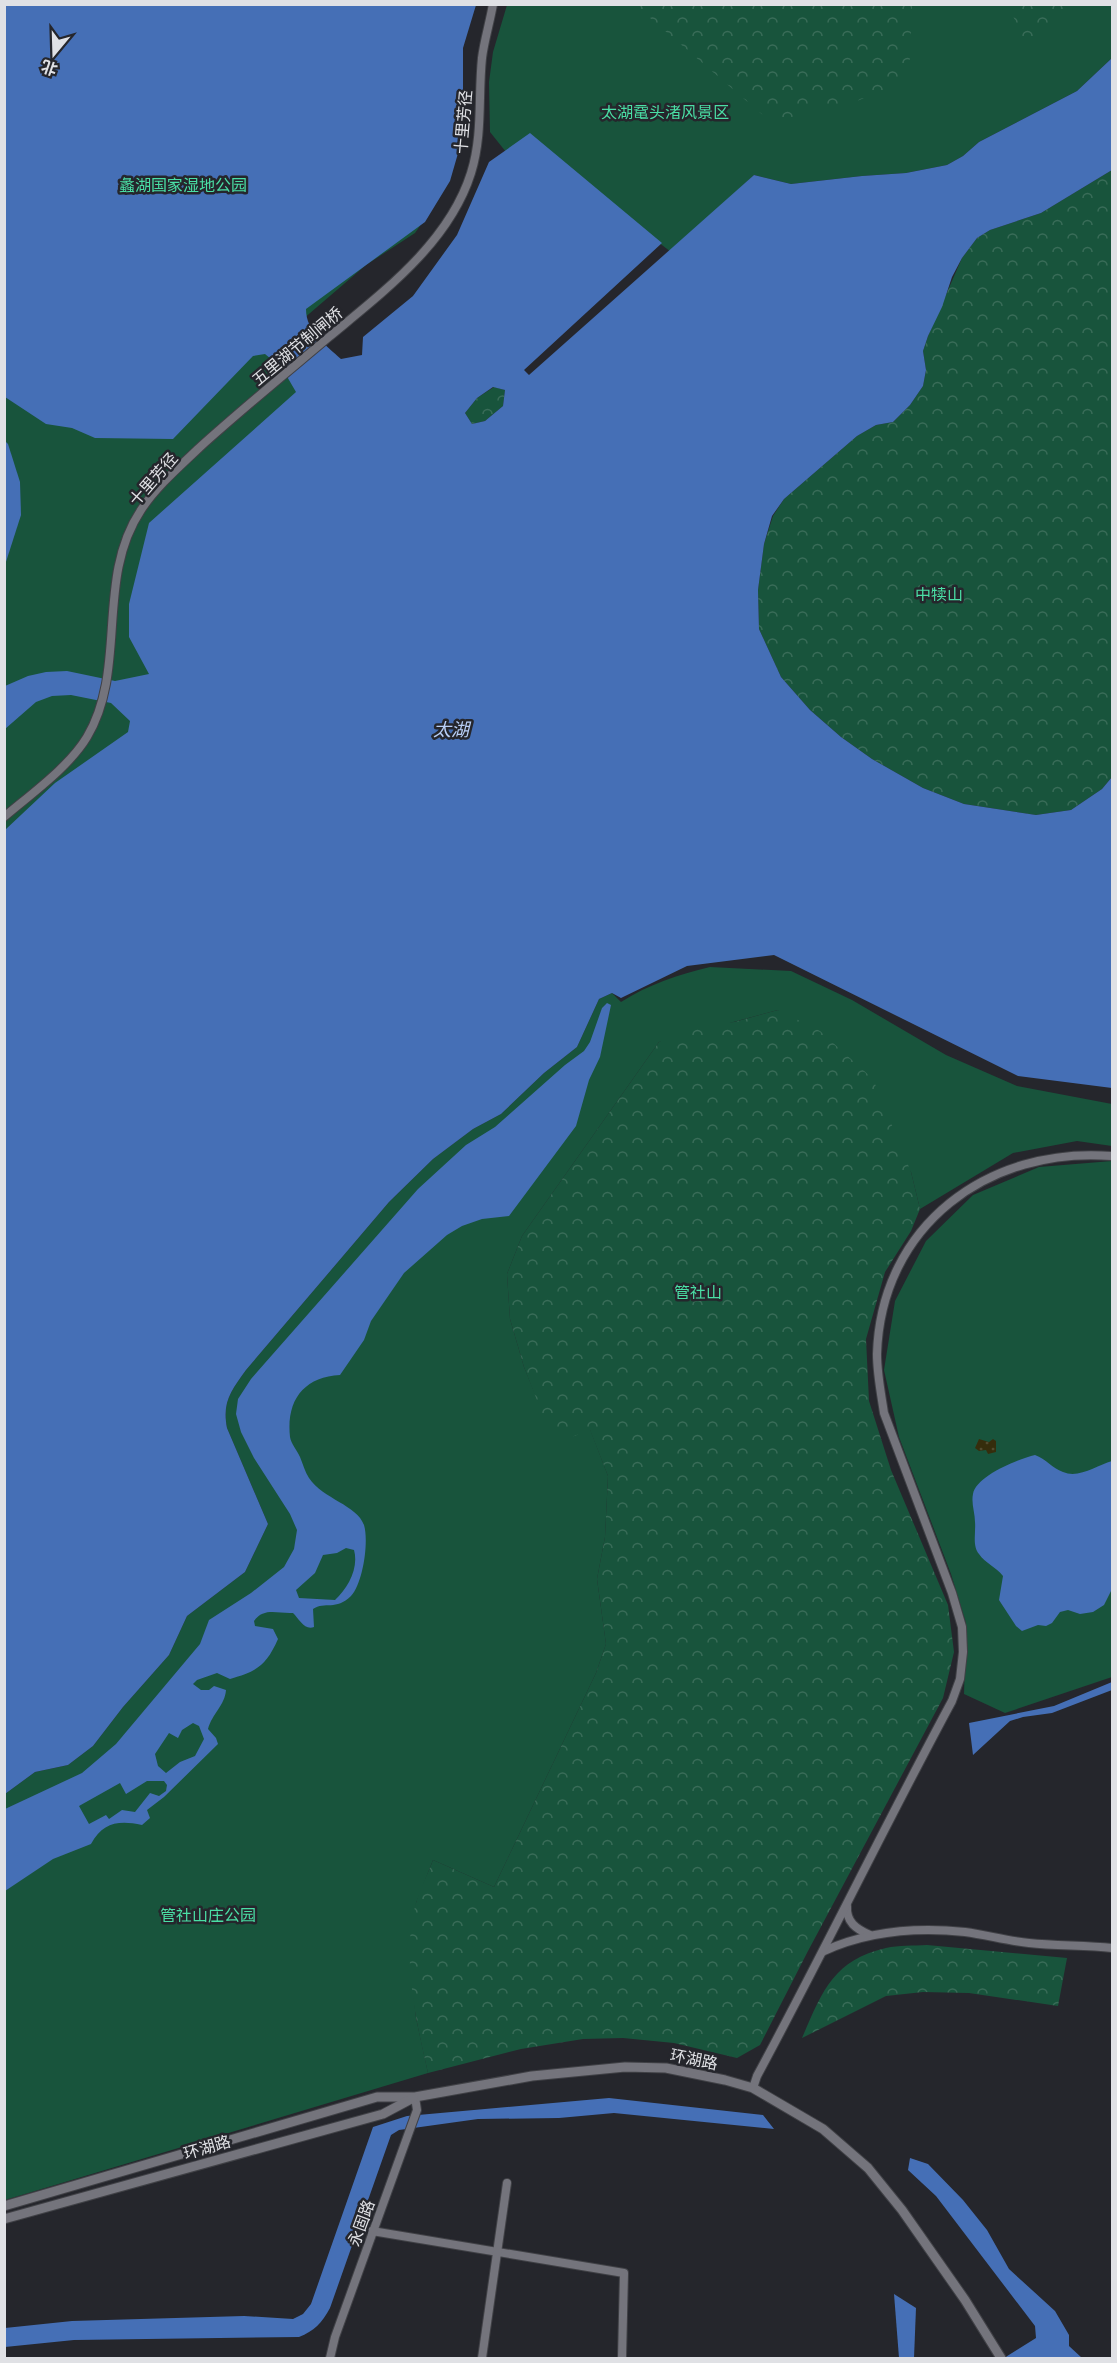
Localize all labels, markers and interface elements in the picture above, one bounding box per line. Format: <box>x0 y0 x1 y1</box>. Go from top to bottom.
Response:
north arrow <box>24 24 84 84</box>
text: 北 <box>39 56 60 79</box>
street label: 十里芳径 <box>451 89 476 155</box>
park label: 太湖鼋头渚风景区 <box>601 103 729 122</box>
park label: 蠡湖国家湿地公园 <box>119 176 247 195</box>
street label: 五里湖节制闸桥 <box>248 303 346 390</box>
street label: 十里芳径 <box>125 449 182 510</box>
park label: 中犊山 <box>915 585 963 604</box>
water label: 太湖 <box>433 719 472 741</box>
park label: 管社山 <box>674 1283 722 1302</box>
park label: 管社山庄公园 <box>160 1906 256 1925</box>
street label: 环湖路 <box>669 2046 719 2073</box>
street label: 环湖路 <box>181 2132 233 2163</box>
street label: 永固路 <box>344 2197 379 2249</box>

